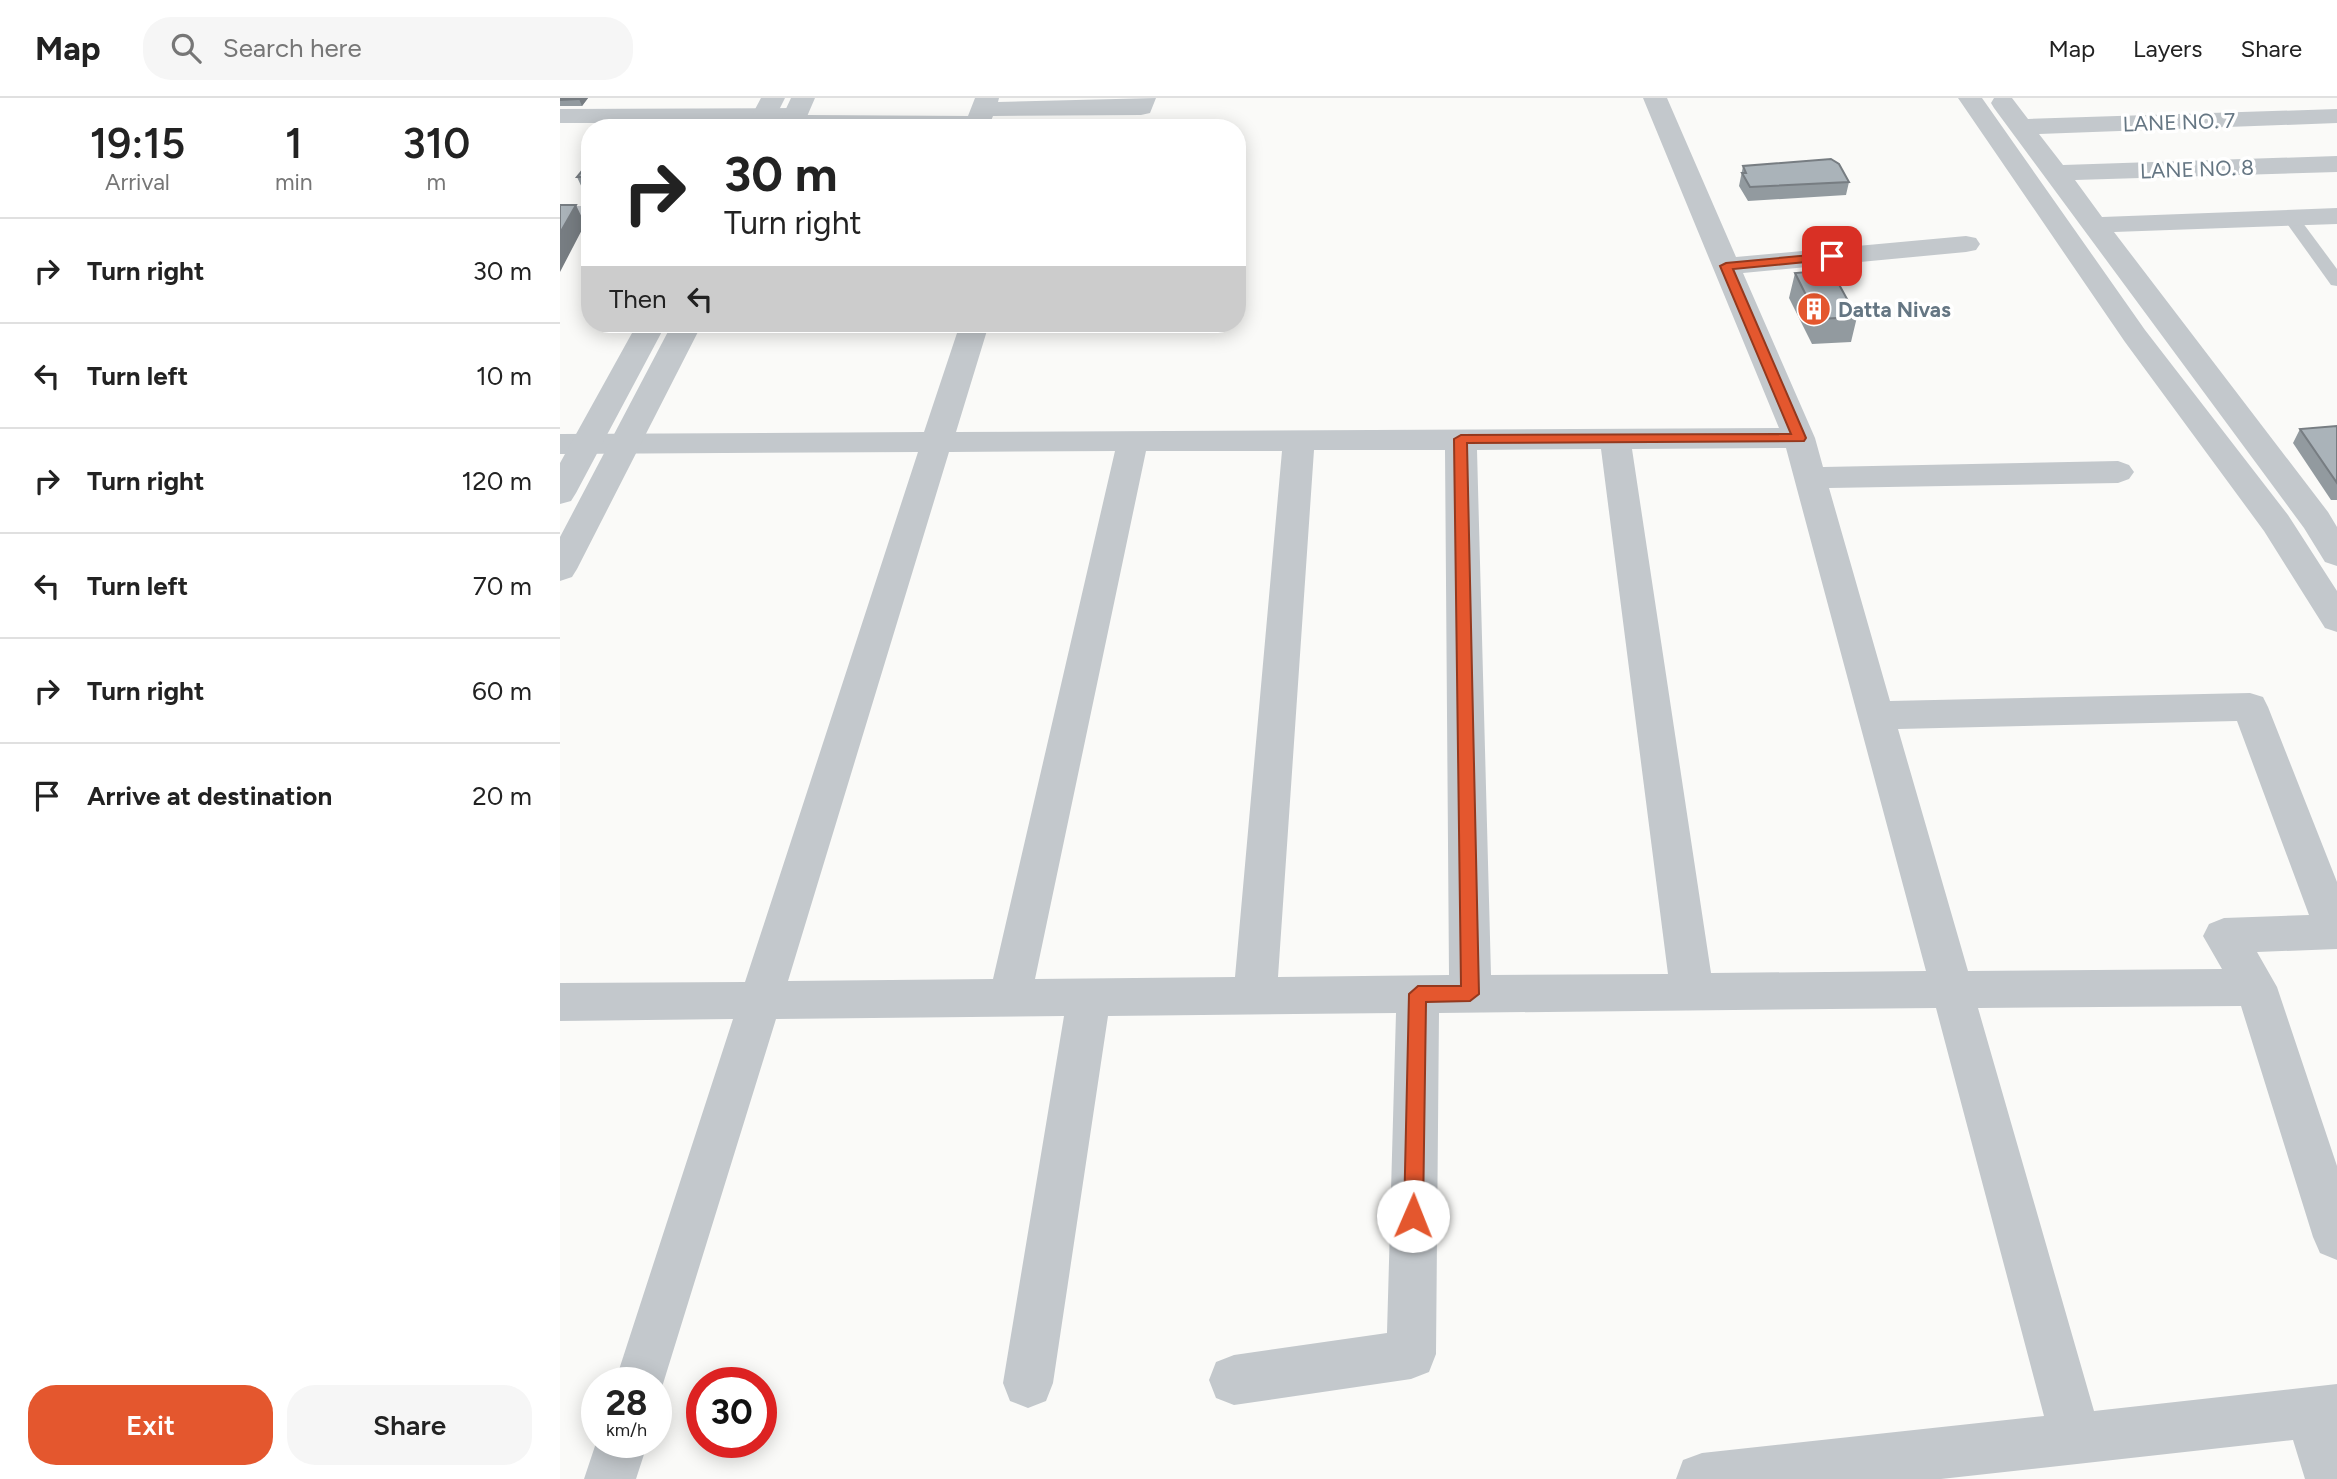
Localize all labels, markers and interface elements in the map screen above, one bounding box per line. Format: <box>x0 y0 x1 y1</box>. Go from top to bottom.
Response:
search box <box>143 17 633 80</box>
text: Map <box>35 29 101 68</box>
icon: search <box>167 29 205 67</box>
text: Search here <box>223 32 362 64</box>
text: Map <box>2048 34 2095 63</box>
text: Layers <box>2133 34 2202 63</box>
text: Share <box>2240 34 2302 63</box>
street label: LANE NO. 7 <box>2122 108 2236 136</box>
text: 19:15 <box>90 118 185 169</box>
text: 1 <box>285 118 303 169</box>
text: 310 <box>402 118 470 169</box>
text: 30 m <box>724 144 837 203</box>
icon: right <box>609 147 700 238</box>
street label: LANE NO. 8 <box>2140 155 2254 183</box>
text: Arrival <box>105 168 170 196</box>
text: min <box>275 168 313 196</box>
text: m <box>427 168 446 196</box>
text: Turn right <box>724 204 862 242</box>
pin <box>1802 226 1862 286</box>
icon: arrive <box>1813 237 1851 275</box>
icon: right <box>28 252 66 290</box>
text: Turn right <box>87 255 204 287</box>
text: 30 m <box>473 255 532 287</box>
icon: left <box>681 280 719 318</box>
text: Then <box>609 283 667 315</box>
building icon: Datta Nivas <box>1795 290 1833 328</box>
place label: Datta Nivas <box>1838 297 1951 322</box>
icon: left <box>28 357 66 395</box>
text: Turn left <box>87 360 188 392</box>
text: 10 m <box>476 360 532 392</box>
icon: right <box>28 462 66 500</box>
text: Turn right <box>87 465 204 497</box>
text: 120 m <box>462 465 532 497</box>
icon: left <box>28 567 66 605</box>
text: Turn left <box>87 570 188 602</box>
text: 70 m <box>473 570 532 602</box>
icon: right <box>28 672 66 710</box>
text: Turn right <box>87 675 204 707</box>
text: 60 m <box>472 675 532 707</box>
icon: arrive <box>28 777 66 815</box>
text: Arrive at destination <box>87 780 332 812</box>
text: 20 m <box>472 780 532 812</box>
position arrow <box>1376 1179 1450 1253</box>
speed limit sign: 30 <box>686 1367 777 1458</box>
text: 28 <box>606 1382 647 1424</box>
button: Exit <box>28 1385 273 1465</box>
button: Share <box>287 1385 532 1465</box>
text: km/h <box>606 1419 647 1441</box>

